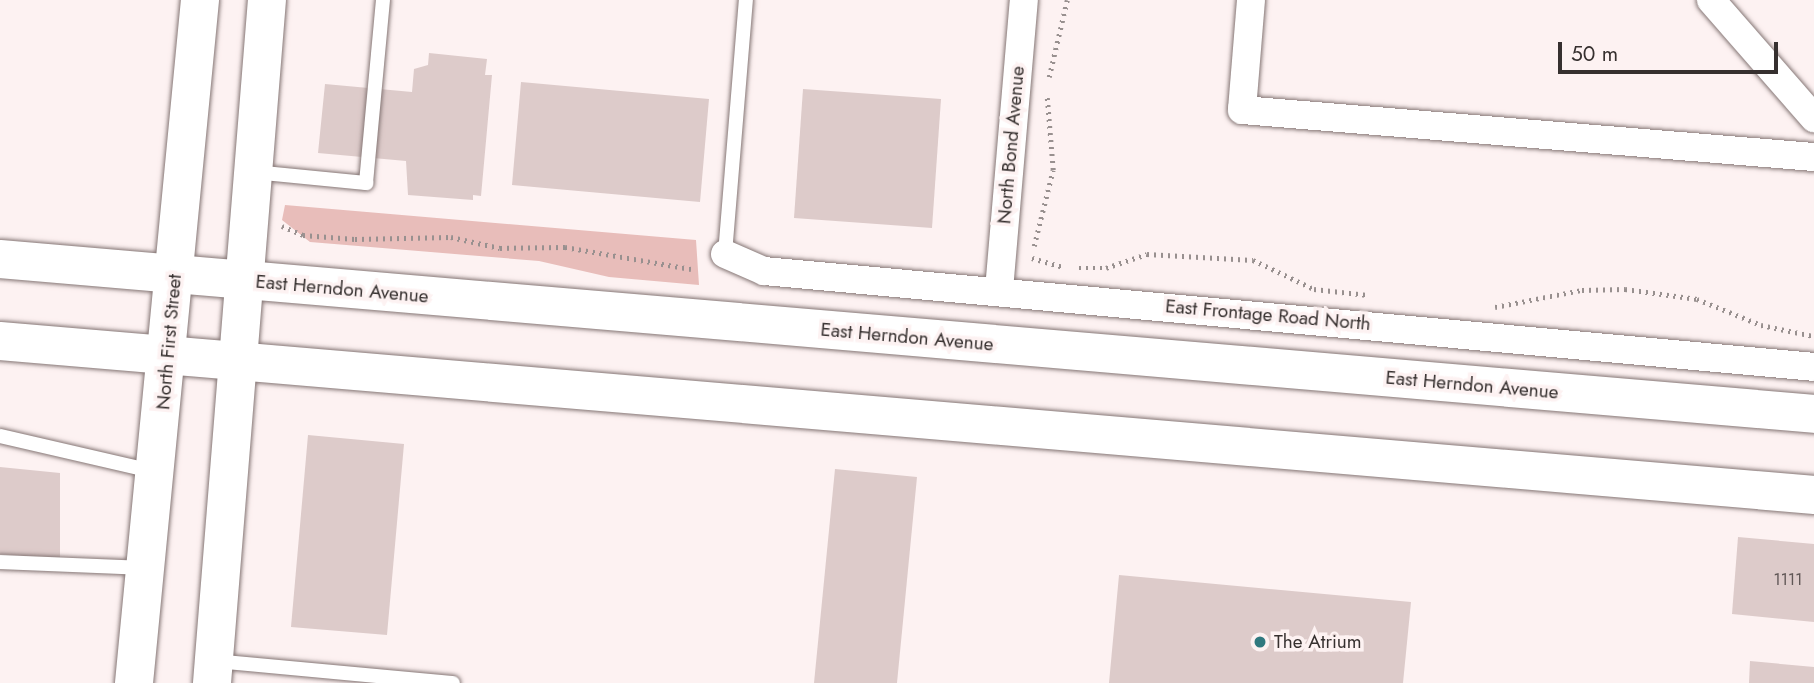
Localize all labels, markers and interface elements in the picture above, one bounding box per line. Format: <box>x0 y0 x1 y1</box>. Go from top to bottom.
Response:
scale bar <box>1562 28 1783 72</box>
text: 50 m <box>1571 39 1618 69</box>
street label: North Bond Avenue <box>993 65 1029 225</box>
street label: East Herndon Avenue <box>255 270 429 308</box>
street label: North First Street <box>152 273 186 411</box>
street label: East Frontage Road North <box>1164 295 1372 335</box>
street label: East Herndon Avenue <box>820 318 994 356</box>
street label: East Herndon Avenue <box>1385 366 1559 404</box>
house number: 1111 <box>1774 570 1802 590</box>
place label: The Atrium <box>1274 631 1362 653</box>
marker: The Atrium <box>1252 634 1268 650</box>

